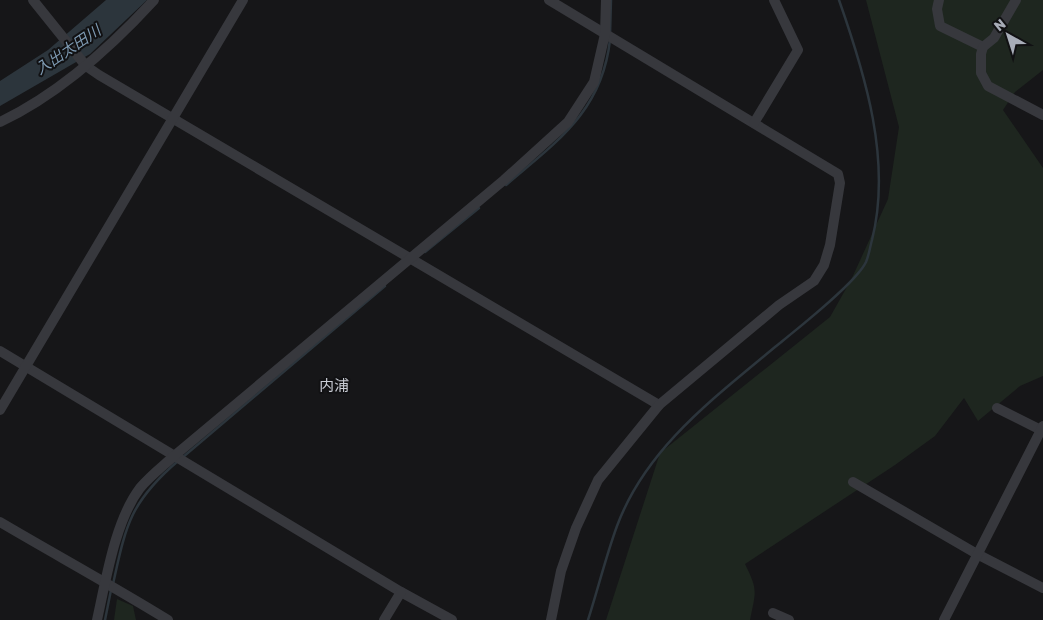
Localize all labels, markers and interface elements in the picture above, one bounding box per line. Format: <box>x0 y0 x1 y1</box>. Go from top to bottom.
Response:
north arrow <box>983 10 1033 60</box>
text: N <box>991 16 1009 35</box>
water label: 入出太田川 <box>32 20 106 78</box>
district label: 内浦 <box>319 377 349 395</box>

